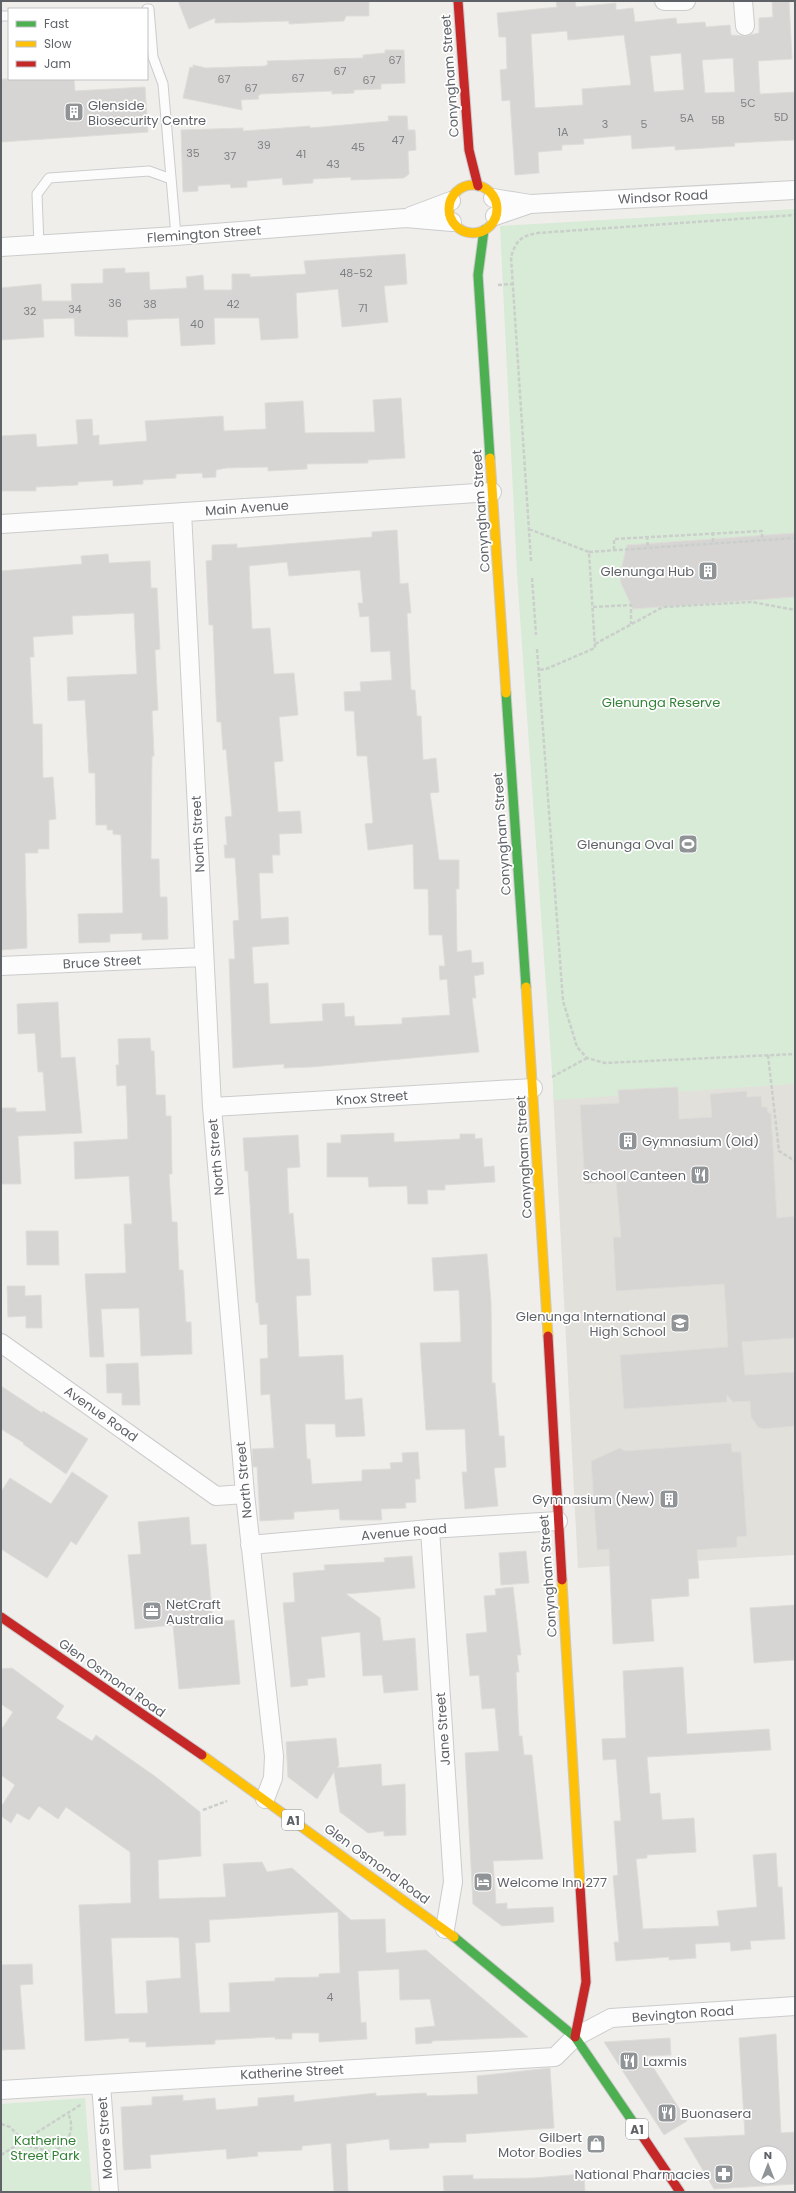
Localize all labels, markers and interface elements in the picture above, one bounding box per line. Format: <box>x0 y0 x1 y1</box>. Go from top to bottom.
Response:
legend <box>8 8 148 80</box>
street label: Conyngham Street <box>436 14 464 138</box>
text: Fast <box>44 15 69 32</box>
text: Slow <box>44 35 72 52</box>
house number: 67 <box>389 52 402 68</box>
text: Jam <box>44 55 71 72</box>
house number: 67 <box>334 63 347 79</box>
house number: 67 <box>292 70 305 86</box>
house number: 67 <box>218 71 231 87</box>
house number: 67 <box>363 72 376 88</box>
house number: 67 <box>245 80 258 96</box>
house number: 5C <box>740 95 756 111</box>
place label: Glenside Biosecurity Centre <box>88 96 206 130</box>
building icon: Glenside Biosecurity Centre <box>63 101 85 123</box>
house number: 5D <box>774 109 789 125</box>
house number: 5A <box>680 110 695 126</box>
house number: 5B <box>711 112 725 128</box>
house number: 3 <box>602 116 608 132</box>
house number: 5 <box>641 116 648 132</box>
house number: 1A <box>558 124 569 140</box>
house number: 47 <box>392 132 404 148</box>
house number: 39 <box>257 137 271 153</box>
house number: 45 <box>351 139 365 155</box>
house number: 35 <box>186 145 200 161</box>
house number: 41 <box>296 146 306 162</box>
house number: 37 <box>224 148 236 164</box>
house number: 43 <box>326 156 340 172</box>
street label: Windsor Road <box>617 185 709 209</box>
street label: Flemington Street <box>146 221 262 247</box>
house number: 48-52 <box>339 265 373 281</box>
house number: 36 <box>108 295 122 311</box>
house number: 38 <box>143 296 157 312</box>
house number: 42 <box>226 296 240 312</box>
house number: 71 <box>358 300 368 316</box>
house number: 34 <box>68 301 82 317</box>
house number: 32 <box>24 303 36 319</box>
house number: 40 <box>190 316 204 332</box>
street label: Conyngham Street <box>467 449 495 573</box>
street label: Main Avenue <box>205 496 289 520</box>
building icon: Glenunga Hub <box>697 560 719 582</box>
place label: Glenunga Hub <box>601 562 694 581</box>
park label: Glenunga Reserve <box>602 693 720 712</box>
street label: Conyngham Street <box>488 772 516 896</box>
street label: North Street <box>186 795 209 873</box>
sports icon: Glenunga Oval <box>677 833 699 855</box>
place label: Glenunga Oval <box>577 835 674 854</box>
street label: Bruce Street <box>62 950 142 974</box>
street label: Knox Street <box>335 1086 409 1110</box>
street label: Conyngham Street <box>511 1095 537 1219</box>
street label: North Street <box>203 1118 229 1196</box>
building icon: Gymnasium (Old) <box>617 1130 639 1152</box>
place label: Gymnasium (Old) <box>642 1132 759 1151</box>
restaurant icon: School Canteen <box>689 1164 711 1186</box>
place label: School Canteen <box>583 1166 686 1185</box>
place label: Glenunga International High School <box>516 1307 666 1341</box>
school or university icon: Glenunga International High School <box>669 1312 691 1334</box>
street label: Avenue Road <box>60 1382 142 1446</box>
street label: North Street <box>231 1441 257 1519</box>
building icon: Gymnasium (New) <box>658 1488 680 1510</box>
place label: Gymnasium (New) <box>532 1490 655 1509</box>
street label: Conyngham Street <box>534 1514 562 1638</box>
street label: Avenue Road <box>360 1519 448 1545</box>
place label: NetCraft Australia <box>166 1595 223 1629</box>
office icon: NetCraft Australia <box>141 1600 163 1622</box>
street label: Glen Osmond Road <box>55 1634 169 1722</box>
street label: Jane Street <box>431 1691 455 1766</box>
road number: A1 <box>282 1810 304 1830</box>
street label: Glen Osmond Road <box>320 1819 434 1909</box>
hotel icon: Welcome Inn 277 <box>472 1871 494 1893</box>
place label: Welcome Inn 277 <box>497 1873 607 1892</box>
house number: 4 <box>327 1989 334 2005</box>
street label: Bevington Road <box>631 2001 735 2027</box>
restaurant icon: Laxmis <box>618 2050 640 2072</box>
place label: Laxmis <box>643 2052 687 2071</box>
street label: Katherine Street <box>240 2060 345 2084</box>
street label: Moore Street <box>93 2096 117 2180</box>
restaurant icon: Buonasera <box>656 2102 678 2124</box>
place label: Buonasera <box>681 2104 751 2123</box>
road number: A1 <box>626 2119 648 2139</box>
place label: Gilbert Motor Bodies <box>498 2128 582 2162</box>
park label: Katherine Street Park <box>10 2131 80 2165</box>
shop icon: Gilbert Motor Bodies <box>585 2133 607 2155</box>
north arrow <box>748 2145 788 2185</box>
text: N <box>764 2147 772 2163</box>
pharmacy icon: National Pharmacies <box>713 2163 735 2185</box>
place label: National Pharmacies <box>574 2165 710 2184</box>

